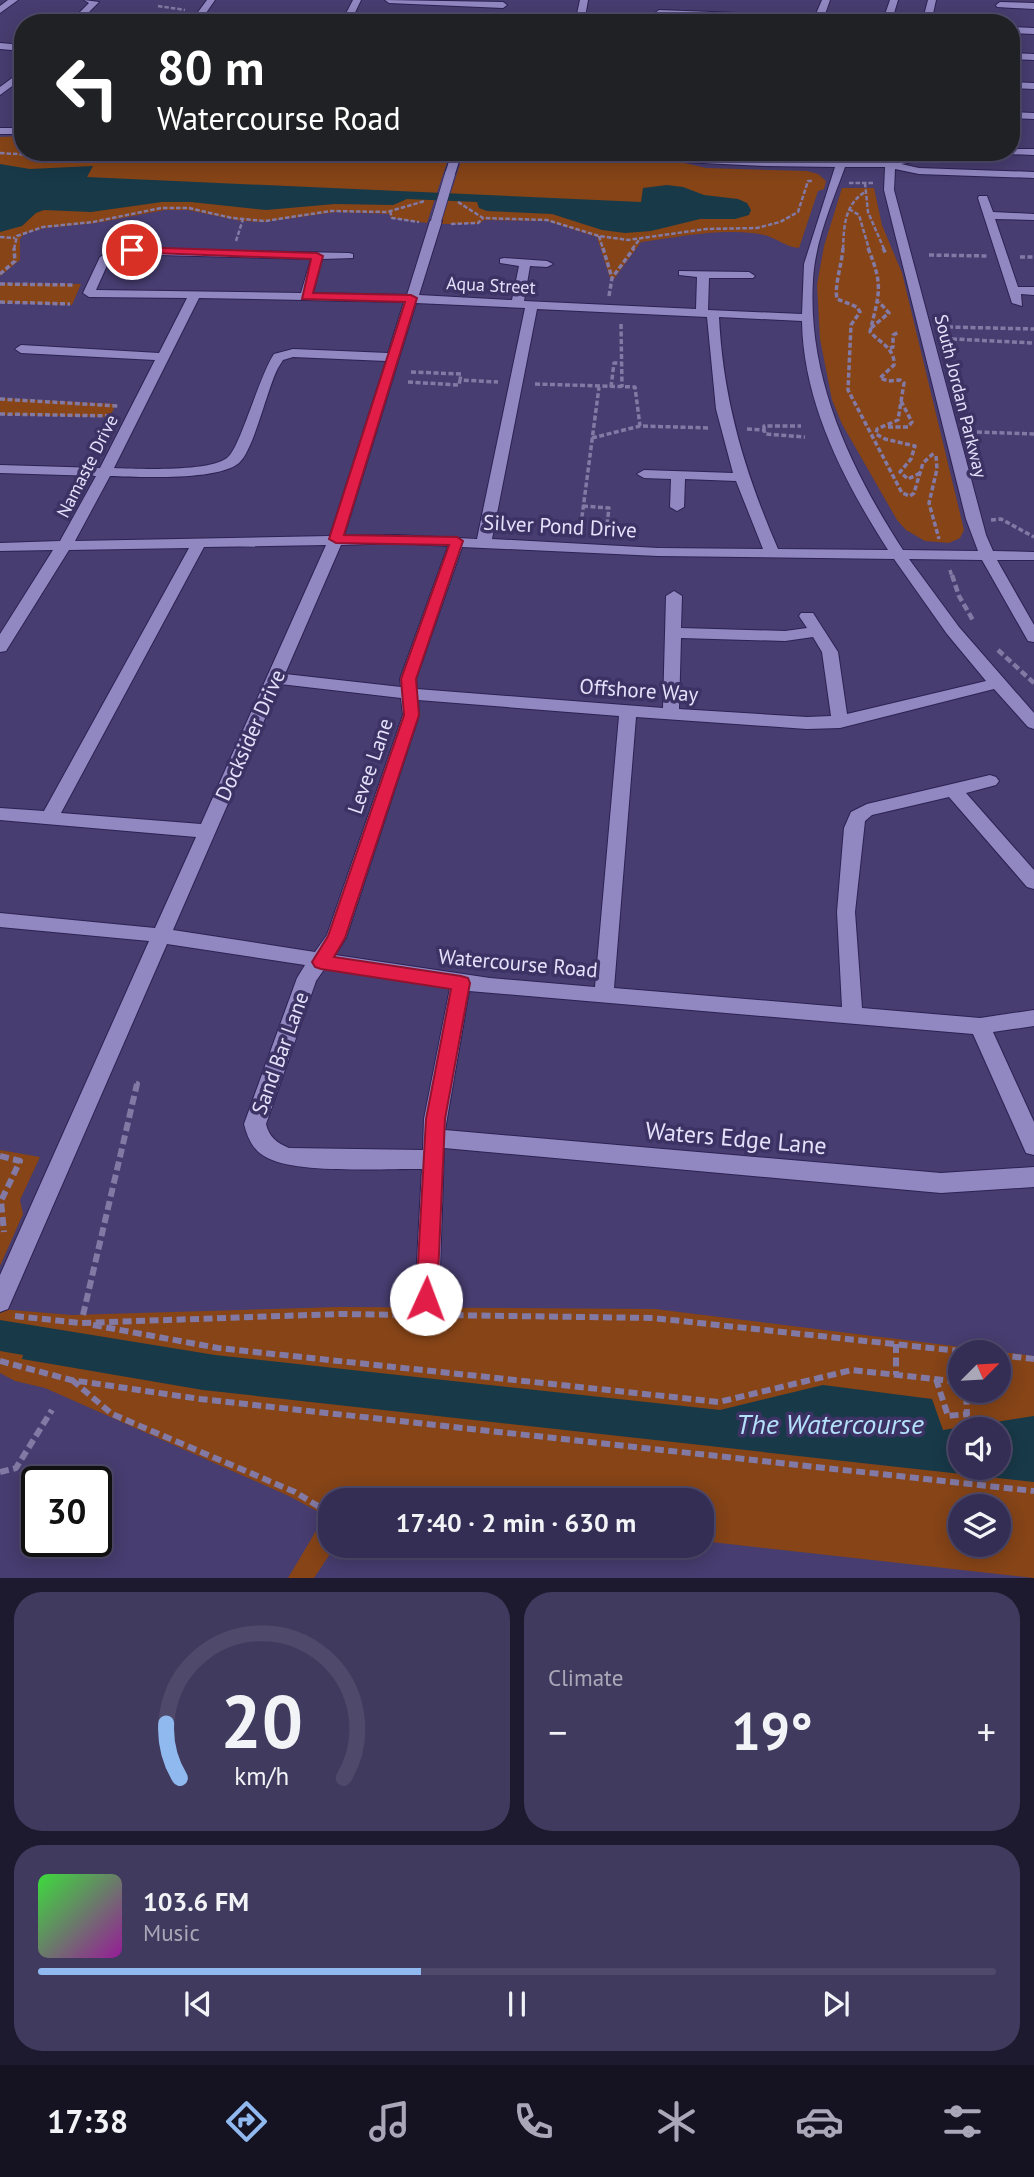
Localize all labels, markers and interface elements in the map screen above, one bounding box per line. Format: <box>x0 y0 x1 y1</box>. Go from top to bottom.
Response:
text: 80 m <box>157 35 264 99</box>
icon: left <box>42 42 133 133</box>
text: Watercourse Road <box>157 97 401 139</box>
pin <box>102 220 162 280</box>
icon: arrive <box>113 231 151 269</box>
street label: Aqua Street <box>446 271 536 299</box>
street label: South Jordan Parkway <box>930 312 993 481</box>
street label: Namaste Drive <box>51 411 123 521</box>
street label: Silver Pond Drive <box>482 508 638 544</box>
street label: Docksider Drive <box>209 665 291 805</box>
street label: Offshore Way <box>579 672 700 708</box>
street label: Levee Lane <box>341 715 399 817</box>
street label: Watercourse Road <box>437 943 599 983</box>
street label: Sand Bar Lane <box>245 988 315 1118</box>
street label: Waters Edge Lane <box>644 1115 828 1161</box>
position arrow <box>389 1262 463 1336</box>
north arrow <box>948 1340 1012 1404</box>
map controls <box>948 1340 1011 1557</box>
water label: The Watercourse <box>736 1405 924 1442</box>
button: sound <box>948 1417 1011 1480</box>
speed limit sign: 30 <box>21 1466 112 1557</box>
button: layers <box>948 1494 1011 1557</box>
text: 17:40 · 2 min · 630 m <box>396 1506 636 1539</box>
text: Climate <box>548 1663 623 1692</box>
text: 20 <box>221 1674 303 1768</box>
text: 19° <box>731 1697 813 1764</box>
text: − <box>548 1707 567 1756</box>
text: + <box>977 1707 996 1756</box>
text: km/h <box>235 1759 289 1791</box>
text: 103.6 FM <box>143 1885 249 1918</box>
text: Music <box>143 1918 200 1947</box>
icon: previous <box>179 1985 217 2023</box>
icon: pause <box>498 1985 536 2023</box>
icon: next <box>817 1985 855 2023</box>
icon: directions <box>222 2097 271 2146</box>
icon: music <box>365 2097 414 2146</box>
icon: phone <box>509 2097 558 2146</box>
icon: climate <box>652 2097 701 2146</box>
icon: car <box>795 2097 844 2146</box>
icon: filters <box>938 2097 987 2146</box>
text: 17:38 <box>47 2100 128 2142</box>

